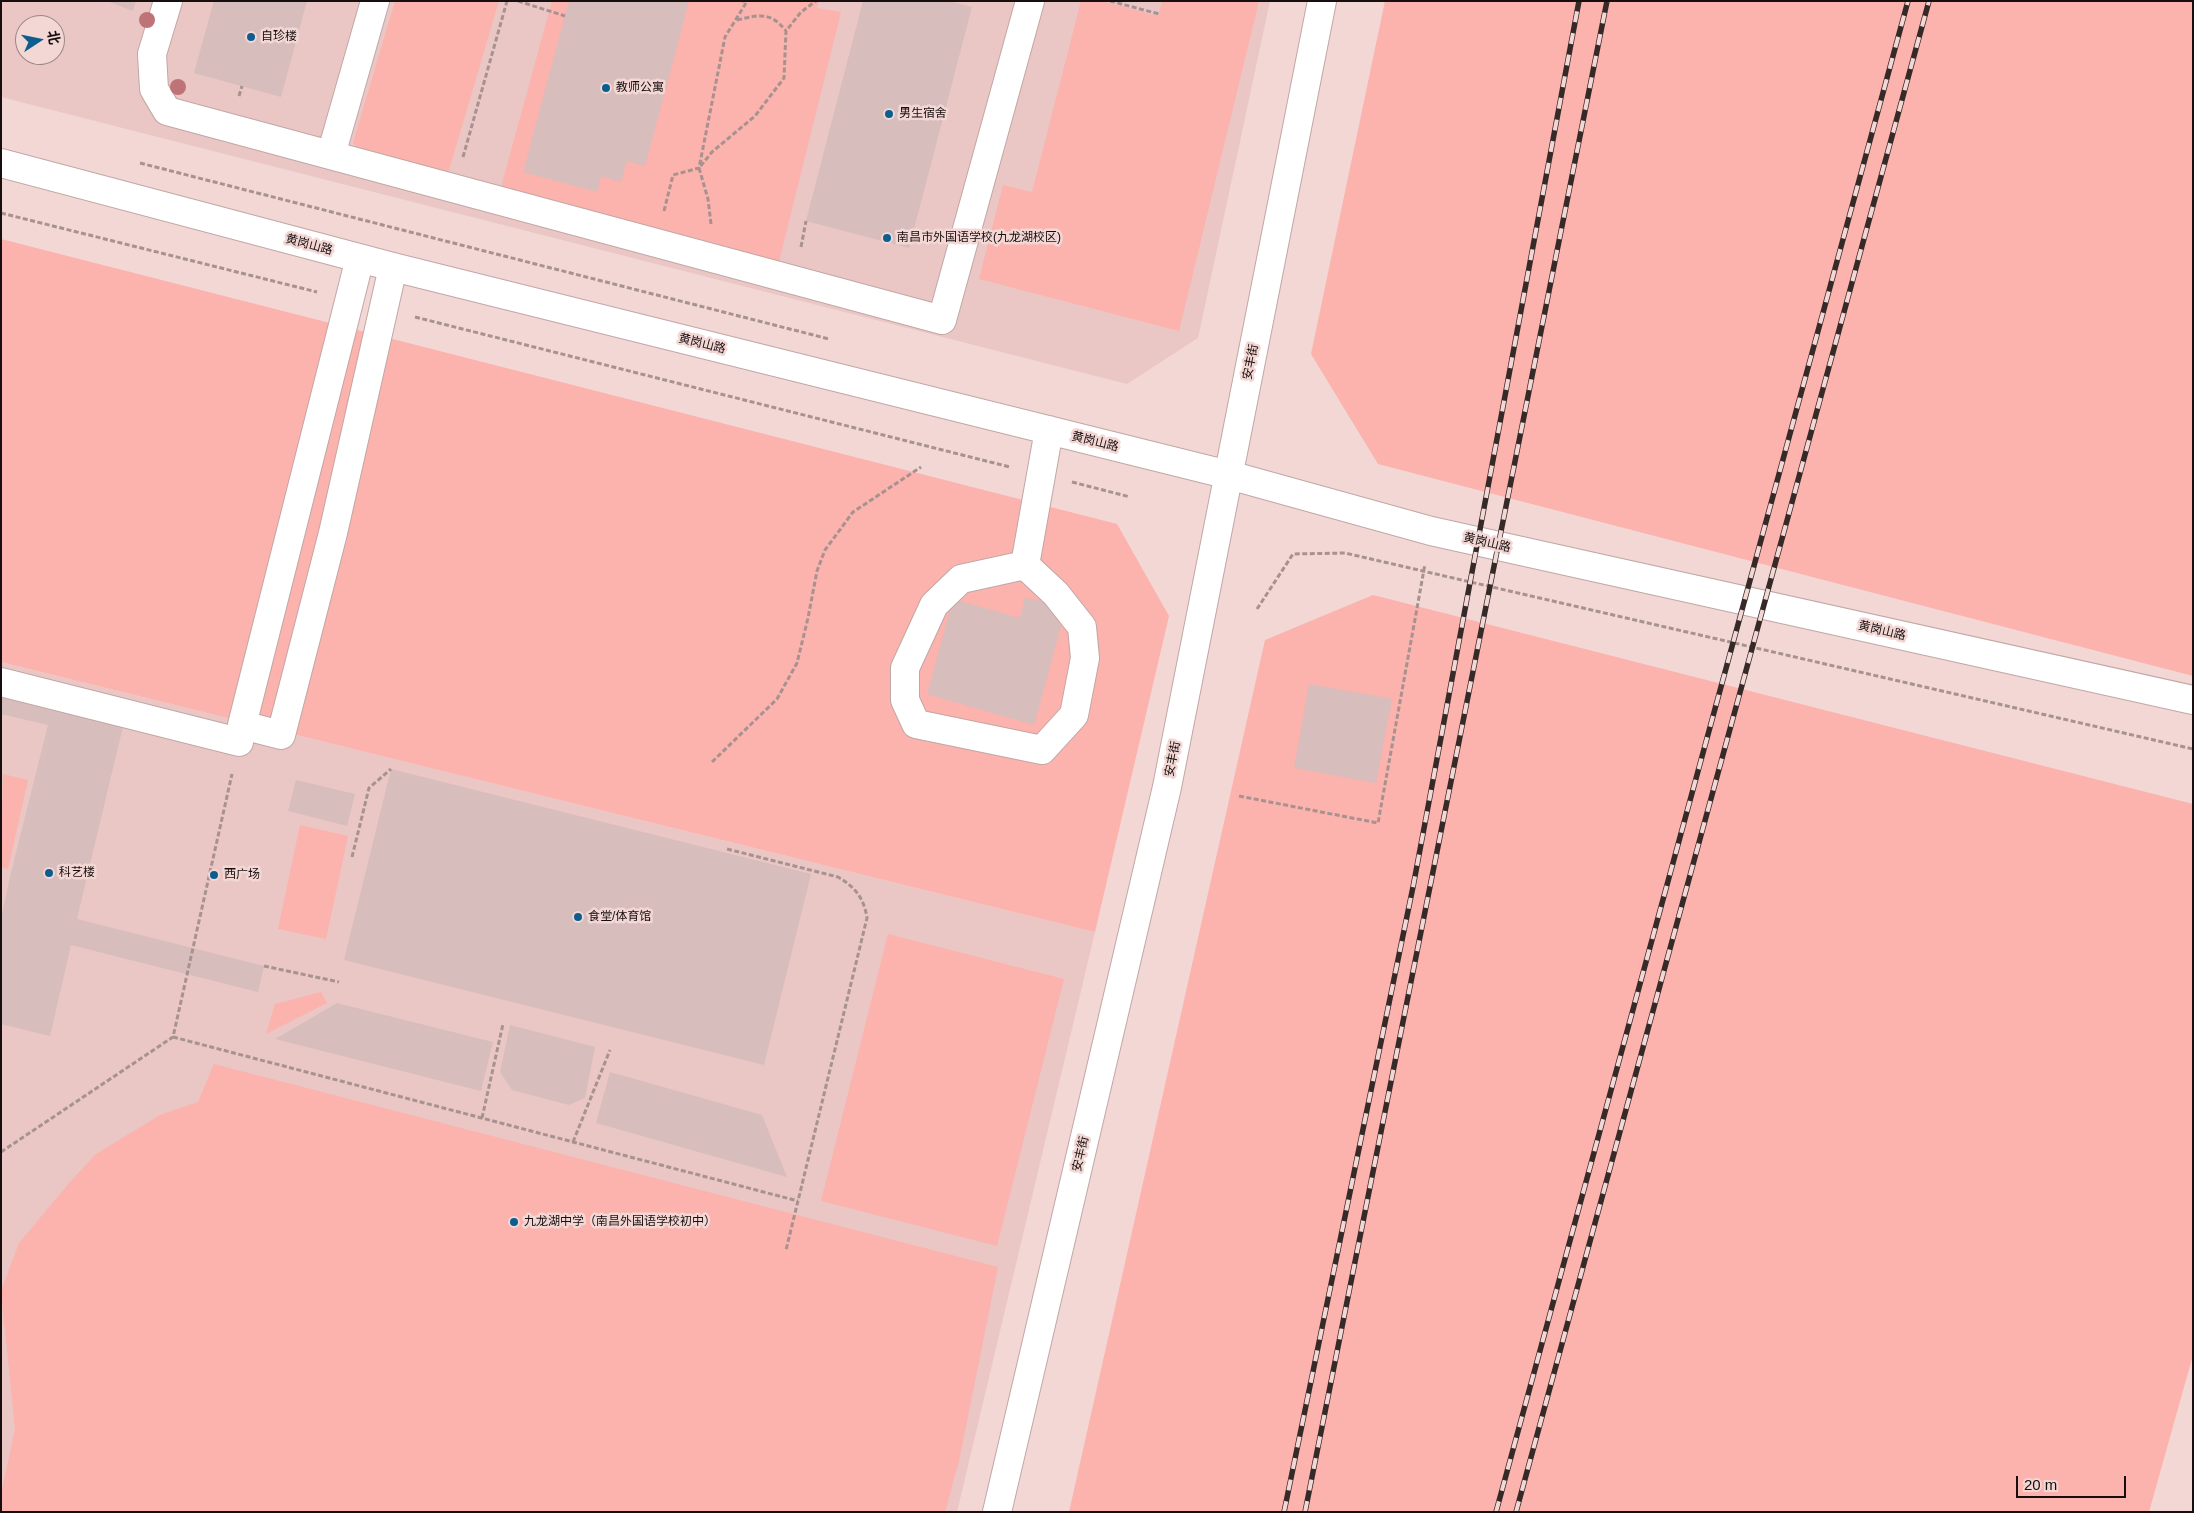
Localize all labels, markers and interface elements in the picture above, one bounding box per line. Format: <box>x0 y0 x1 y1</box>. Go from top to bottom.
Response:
north arrow <box>15 15 65 65</box>
text: 北 <box>45 29 63 46</box>
place label: 自珍楼 <box>261 30 297 44</box>
marker: 自珍楼 <box>245 31 257 43</box>
place label: 教师公寓 <box>616 81 664 95</box>
marker: 教师公寓 <box>600 82 612 94</box>
place label: 男生宿舍 <box>899 107 947 121</box>
marker: 男生宿舍 <box>883 108 895 120</box>
place label: 南昌市外国语学校(九龙湖校区) <box>897 231 1061 245</box>
street label: 黄岗山路 <box>284 232 334 258</box>
marker: 南昌市外国语学校(九龙湖校区) <box>881 232 893 244</box>
street label: 黄岗山路 <box>677 331 727 357</box>
street label: 安丰街 <box>1240 343 1262 381</box>
street label: 黄岗山路 <box>1070 429 1120 455</box>
street label: 黄岗山路 <box>1462 531 1512 555</box>
street label: 黄岗山路 <box>1857 619 1907 643</box>
street label: 安丰街 <box>1162 740 1184 778</box>
place label: 科艺楼 <box>59 866 95 880</box>
marker: 科艺楼 <box>43 867 55 879</box>
place label: 西广场 <box>224 868 260 882</box>
marker: 西广场 <box>208 869 220 881</box>
place label: 食堂/体育馆 <box>588 910 651 924</box>
marker: 食堂/体育馆 <box>572 911 584 923</box>
street label: 安丰街 <box>1070 1135 1092 1173</box>
place label: 九龙湖中学（南昌外国语学校初中） <box>524 1215 716 1229</box>
marker: 九龙湖中学（南昌外国语学校初中） <box>508 1216 520 1228</box>
scale bar <box>2019 1466 2129 1498</box>
text: 20 m <box>2024 1476 2057 1493</box>

